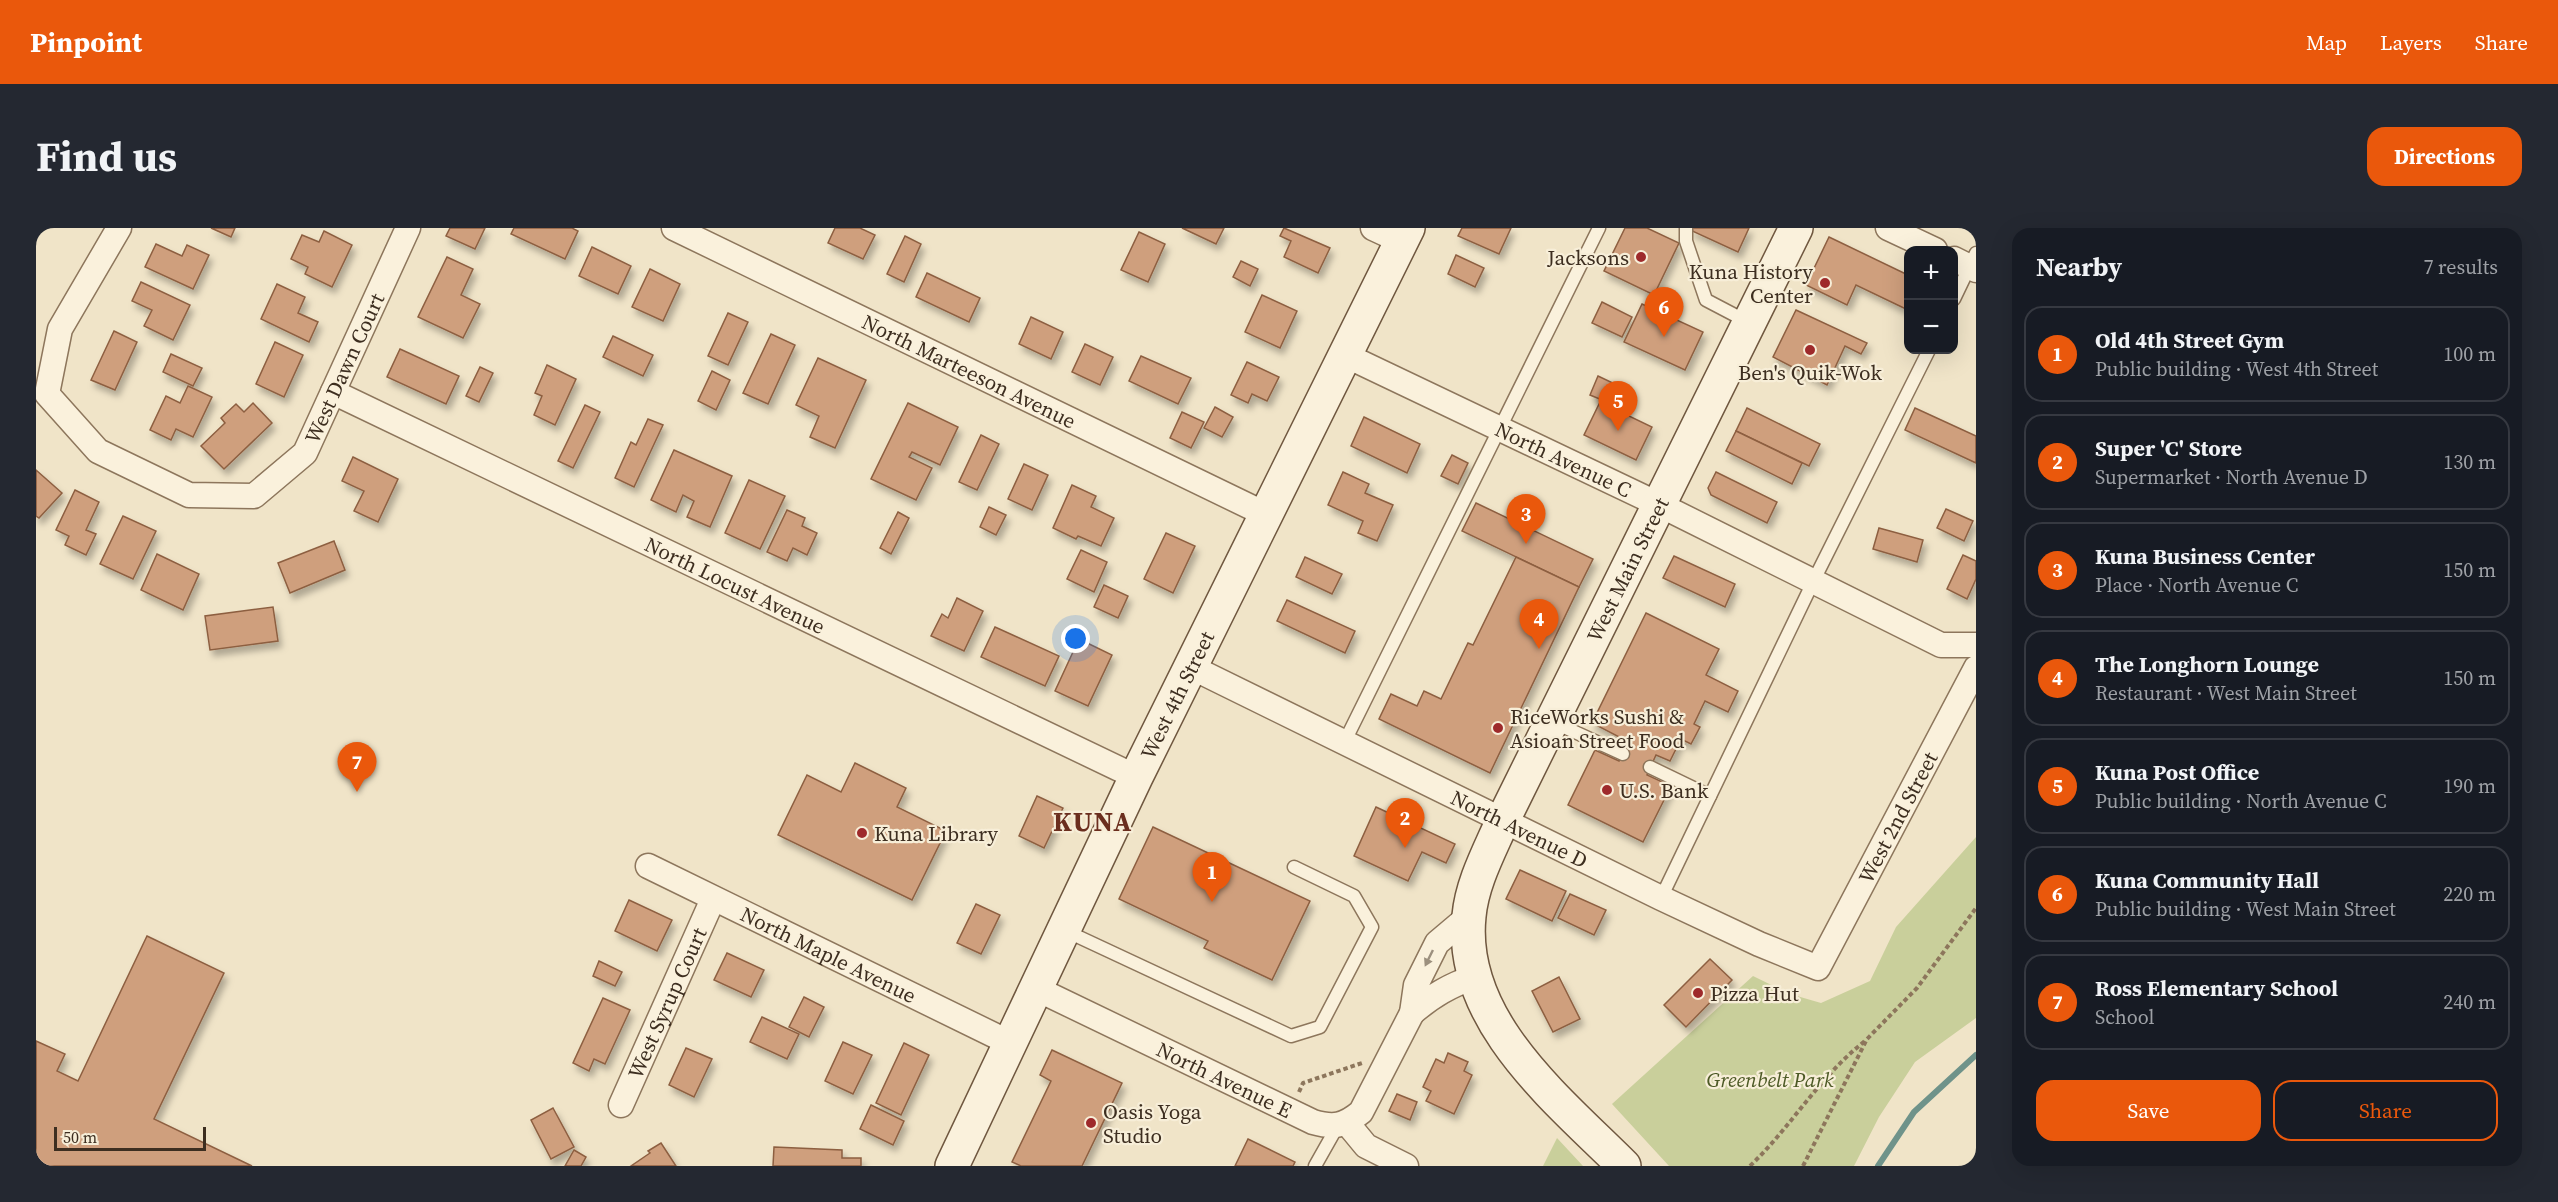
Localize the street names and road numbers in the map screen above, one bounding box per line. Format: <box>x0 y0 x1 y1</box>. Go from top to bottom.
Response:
street label: West Dawn Court <box>297 288 391 448</box>
street label: North Marteeson Avenue <box>857 307 1081 435</box>
street label: North Avenue C <box>1491 414 1636 504</box>
street label: West Main Street <box>1579 492 1675 647</box>
street label: North Locust Avenue <box>640 529 830 640</box>
street label: West 4th Street <box>1133 626 1221 764</box>
street label: West 2nd Street <box>1851 746 1944 888</box>
street label: North Avenue D <box>1446 783 1593 874</box>
street label: North Maple Avenue <box>736 899 921 1010</box>
street label: West Syrup Court <box>620 922 713 1083</box>
street label: North Avenue E <box>1152 1034 1297 1124</box>

